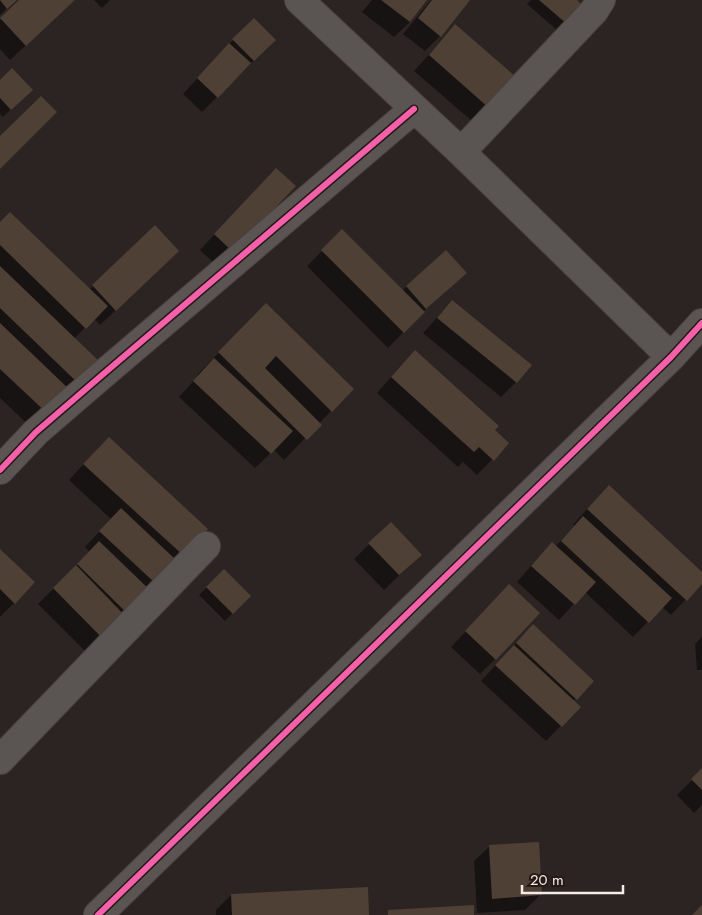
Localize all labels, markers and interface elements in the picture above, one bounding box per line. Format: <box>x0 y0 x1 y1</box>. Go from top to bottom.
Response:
scale bar <box>522 862 623 894</box>
text: 20 m <box>530 869 564 891</box>

